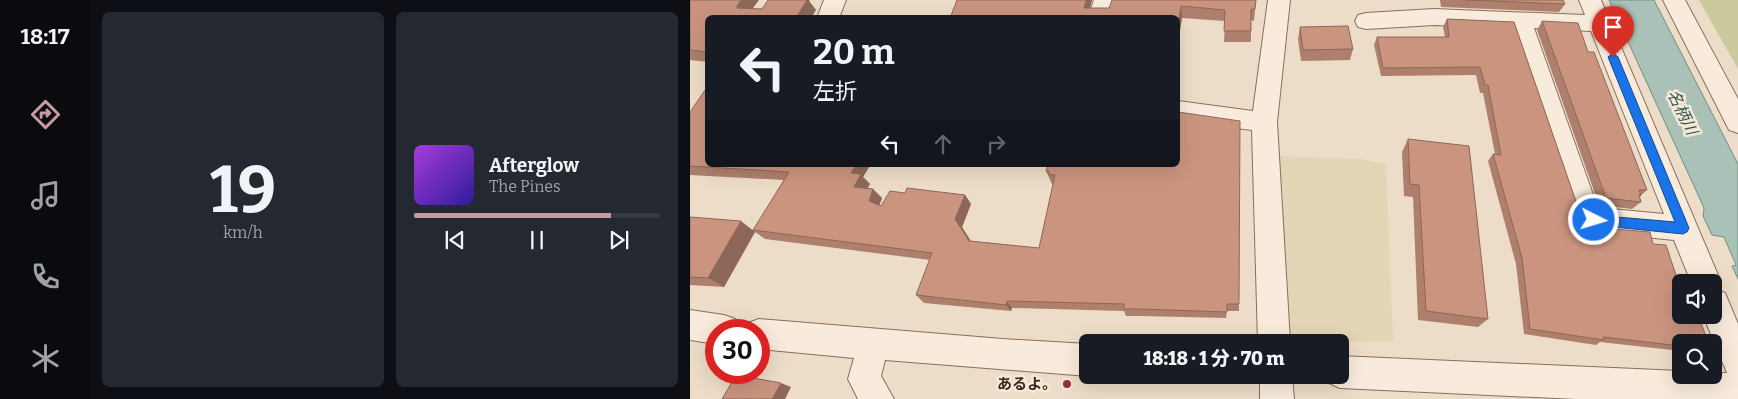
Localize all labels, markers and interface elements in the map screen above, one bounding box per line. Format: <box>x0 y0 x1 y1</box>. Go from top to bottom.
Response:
pin <box>1592 6 1634 57</box>
icon: arrive <box>1599 13 1627 41</box>
text: 18:17 <box>21 23 70 50</box>
text: 20 m <box>813 31 895 73</box>
icon: left <box>730 35 795 100</box>
text: 左折 <box>813 78 857 105</box>
water label: 名柄川 <box>1663 86 1702 140</box>
icon: directions <box>28 97 63 132</box>
icon: left <box>876 130 904 158</box>
icon: ahead <box>929 130 957 158</box>
icon: right <box>982 130 1010 158</box>
text: 19 <box>210 151 276 229</box>
text: Afterglow <box>489 154 579 177</box>
text: The Pines <box>489 177 561 196</box>
icon: music <box>28 178 63 213</box>
position arrow <box>1567 193 1619 245</box>
text: km/h <box>223 223 263 242</box>
icon: previous <box>441 226 469 254</box>
icon: pause <box>523 226 551 254</box>
icon: next <box>605 226 633 254</box>
icon: phone <box>28 259 63 294</box>
map controls <box>1672 274 1722 384</box>
button: sound <box>1672 274 1722 324</box>
speed limit sign: 30 <box>705 319 770 384</box>
button: search <box>1672 334 1722 384</box>
icon: climate <box>28 341 63 376</box>
text: 18:18 · 1 分 · 70 m <box>1144 347 1284 370</box>
place label: あるよ。 <box>997 375 1057 393</box>
marker: あるよ。 <box>1061 378 1073 390</box>

